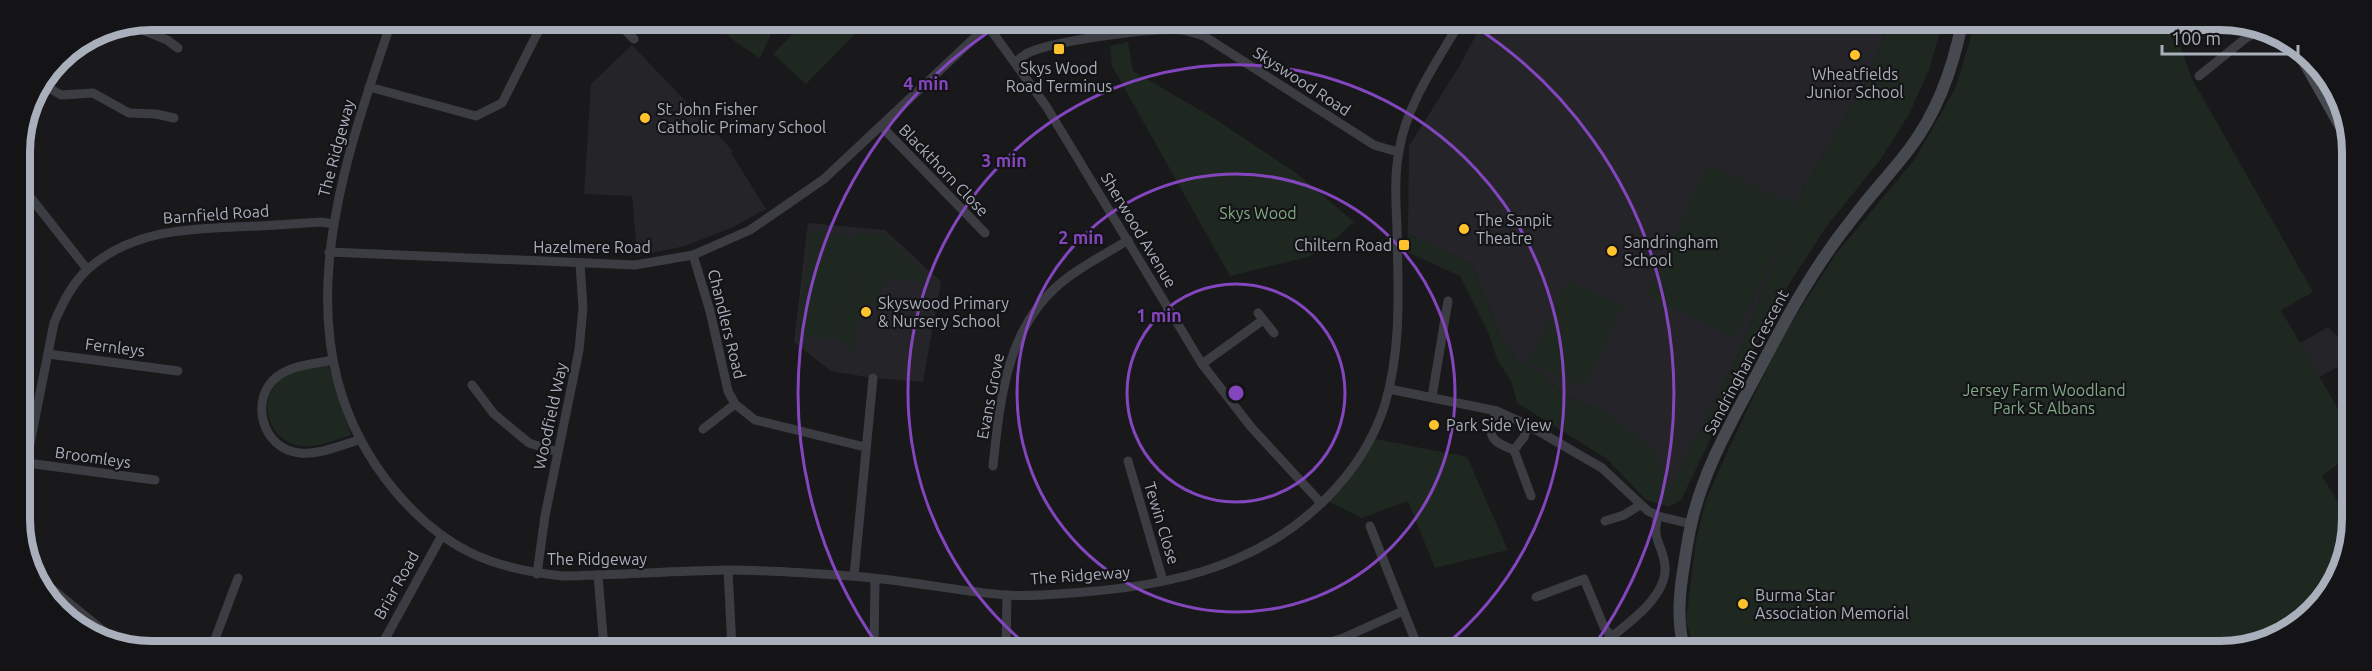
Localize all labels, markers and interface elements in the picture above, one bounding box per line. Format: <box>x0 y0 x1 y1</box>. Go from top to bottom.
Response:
scale bar <box>2162 18 2298 56</box>
text: 100 m <box>2171 28 2221 48</box>
marker: Skys Wood Road Terminus <box>1052 42 1066 56</box>
street label: Skyswood Road <box>1250 43 1354 119</box>
marker: Wheatfields Junior School <box>1848 48 1862 62</box>
place label: Skys Wood Road Terminus <box>1006 59 1112 95</box>
place label: Wheatfields Junior School <box>1807 65 1904 101</box>
text: 4 min <box>903 73 949 93</box>
street label: The Ridgeway <box>314 97 358 199</box>
place label: St John Fisher Catholic Primary School <box>657 100 826 136</box>
marker: St John Fisher Catholic Primary School <box>638 111 652 125</box>
street label: Blackthorn Close <box>896 120 992 220</box>
text: 3 min <box>981 150 1027 170</box>
street label: Sherwood Avenue <box>1098 169 1180 291</box>
street label: Barnfield Road <box>162 201 270 227</box>
park label: Skys Wood <box>1219 204 1297 222</box>
place label: The Sanpit Theatre <box>1476 211 1553 247</box>
marker: The Sanpit Theatre <box>1457 222 1471 236</box>
text: 2 min <box>1058 227 1104 247</box>
place label: Sandringham School <box>1624 233 1719 269</box>
place label: Chiltern Road <box>1294 236 1392 254</box>
street label: Hazelmere Road <box>533 238 651 256</box>
marker: Chiltern Road <box>1397 238 1411 252</box>
marker: Sandringham School <box>1605 244 1619 258</box>
street label: Chandlers Road <box>705 267 749 381</box>
street label: Sandringham Crescent <box>1700 286 1792 438</box>
place label: Skyswood Primary & Nursery School <box>878 294 1009 330</box>
marker: Skyswood Primary & Nursery School <box>859 305 873 319</box>
text: 1 min <box>1136 305 1182 325</box>
street label: Fernleys <box>84 334 146 360</box>
street label: Evans Grove <box>973 352 1007 440</box>
street label: Woodfield Way <box>530 361 570 471</box>
park label: Jersey Farm Woodland Park St Albans <box>1962 381 2126 417</box>
centre of rings <box>1226 383 1246 403</box>
place label: Park Side View <box>1446 416 1552 434</box>
marker: Park Side View <box>1427 418 1441 432</box>
street label: Broomleys <box>54 443 132 471</box>
street label: Tewin Close <box>1141 480 1183 566</box>
street label: Briar Road <box>370 548 422 622</box>
street label: The Ridgeway <box>547 550 647 568</box>
street label: The Ridgeway <box>1029 563 1131 587</box>
place label: Burma Star Association Memorial <box>1755 586 1909 622</box>
marker: Burma Star Association Memorial <box>1736 597 1750 611</box>

